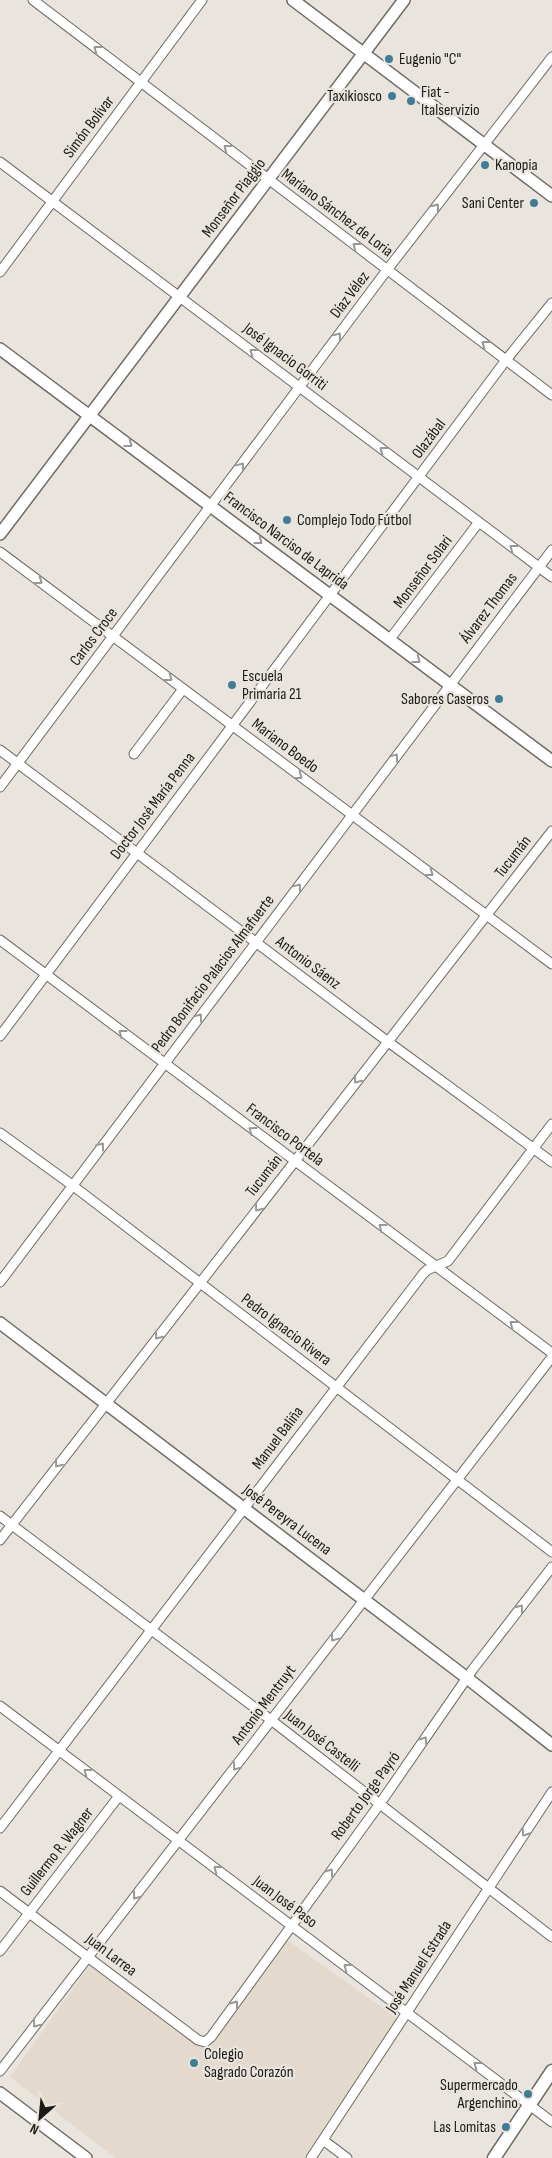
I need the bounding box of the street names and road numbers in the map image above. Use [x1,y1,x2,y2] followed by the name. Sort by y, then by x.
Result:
[60,92,119,162] street label: Simón Bolívar
[198,155,270,241] street label: Monseñor Piaggio
[277,165,397,261] street label: Mariano Sánchez de Loria
[326,268,374,322] street label: Díaz Vélez
[238,319,331,395] street label: José Ignacio Gorriti
[408,415,450,463] street label: Olazábal
[220,488,352,594] street label: Francisco Narciso de Laprida
[390,532,456,612] street label: Monseñor Solari
[456,569,522,648] street label: Álvarez Thomas
[66,604,122,670] street label: Carlos Croce
[248,715,322,777] street label: Mariano Boedo
[107,749,199,863] street label: Doctor José María Penna
[491,832,535,882] street label: Tucumán
[148,891,278,1057] street label: Pedro Bonifacio Palacios Almafuerte
[271,932,344,994] street label: Antonio Sáenz
[242,1100,328,1170] street label: Francisco Portela
[242,1151,286,1201] street label: Tucumán
[237,1290,335,1370] street label: Pedro Ignacio Rivera
[248,1403,308,1473] street label: Manuel Baliña
[238,1480,335,1560] street label: José Pereyra Lucena
[227,1661,300,1749] street label: Antonio Mentruyt
[280,1705,363,1776] street label: Juan José Castelli
[328,1748,404,1844] street label: Roberto Jorge Payró
[16,1803,98,1900] street label: Guillermo R. Wagner
[248,1871,321,1932] street label: Juan José Paso
[382,1917,456,2018] street label: José Manuel Estrada
[81,1929,140,1980] street label: Juan Larrea

